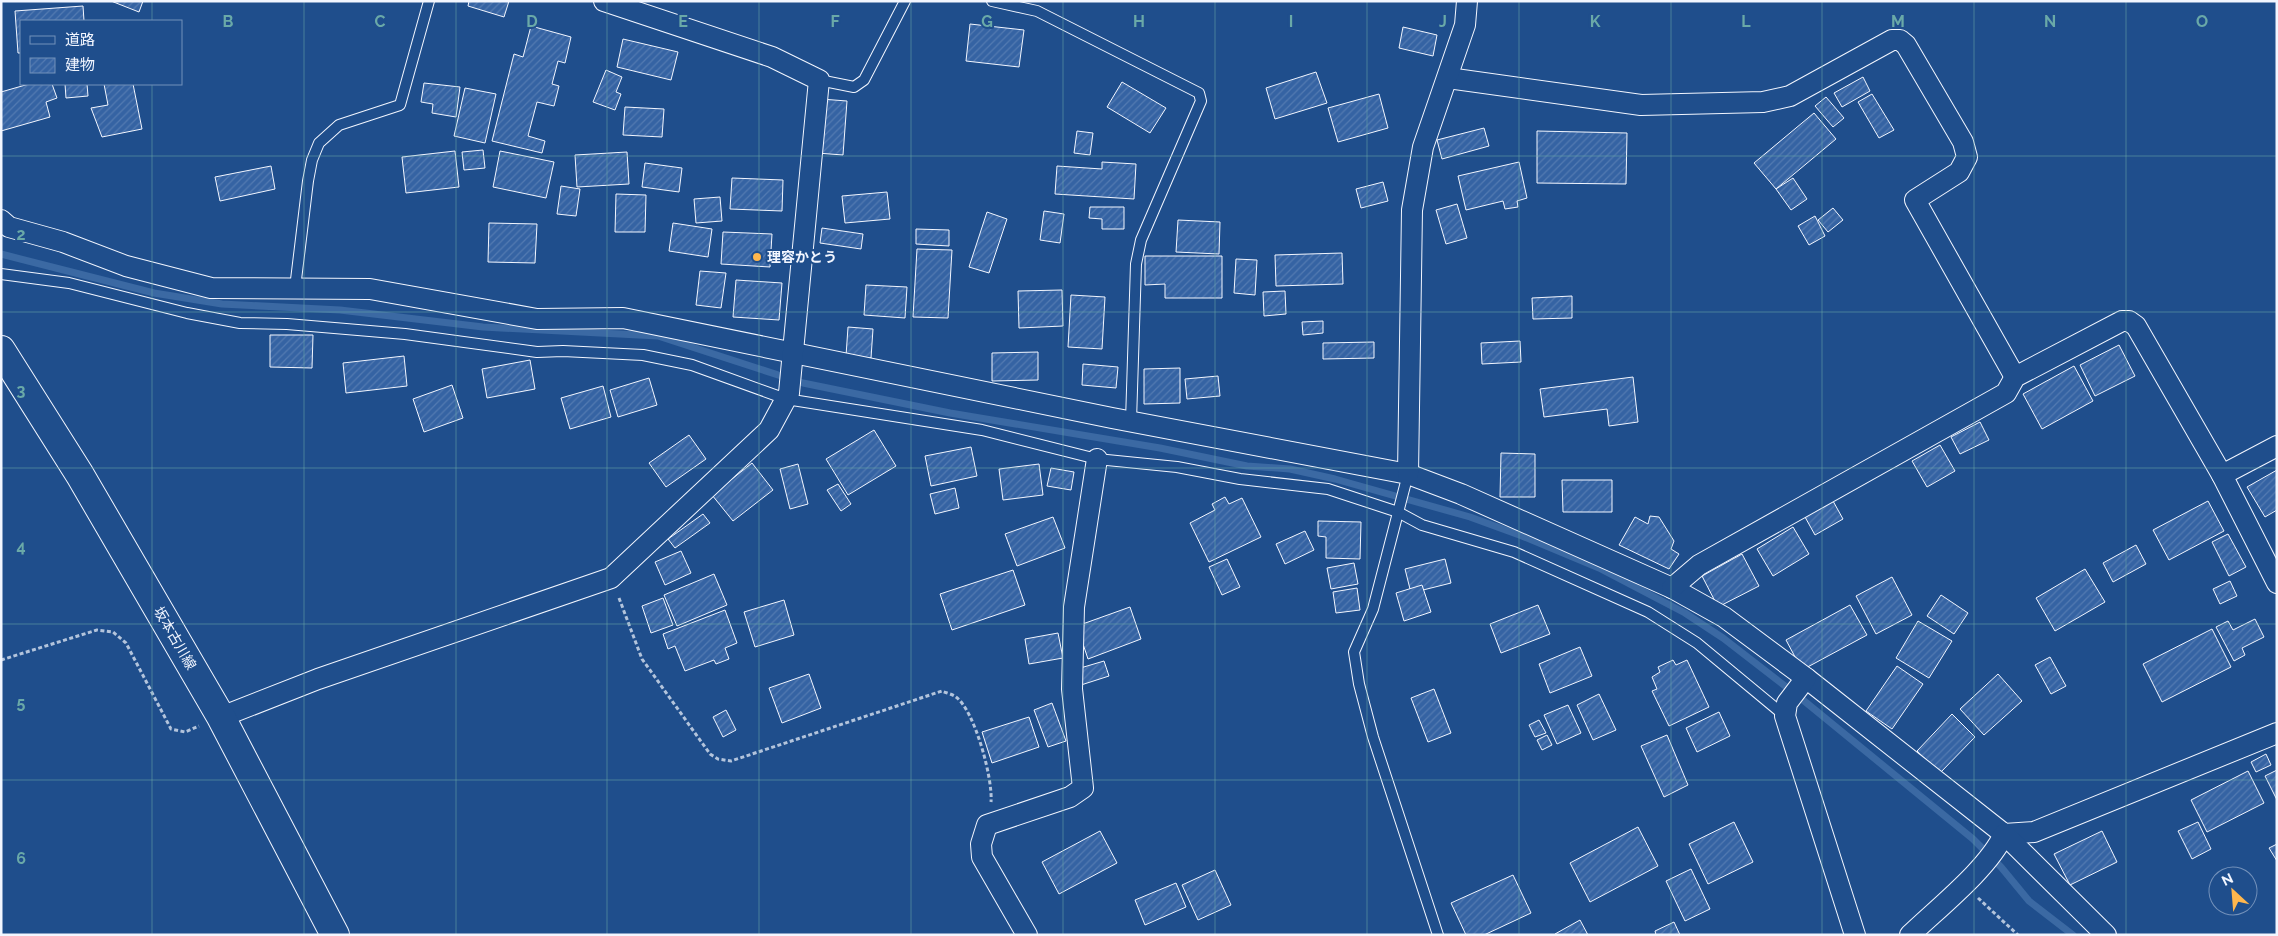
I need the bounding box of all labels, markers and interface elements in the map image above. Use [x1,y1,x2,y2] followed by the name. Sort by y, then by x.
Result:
[223,12,234,31] text: B
[375,12,386,31] text: C
[526,12,538,31] text: D
[678,12,688,31] text: E
[830,12,840,31] text: F
[981,12,993,31] text: G
[1133,12,1145,31] text: H
[1289,12,1293,31] text: I
[1439,12,1447,31] text: J
[1590,12,1601,31] text: K
[1741,12,1751,31] text: L
[1891,12,1905,31] text: M
[2044,12,2056,31] text: N
[2196,12,2208,31] text: O
[20,20,182,85] legend
[65,31,95,49] text: 道路
[65,56,95,74] text: 建物
[16,225,26,244] text: 2
[767,249,837,265] place label: 理容かとう
[751,251,763,263] marker: 理容かとう
[17,381,26,400] text: 3
[16,537,26,556] text: 4
[151,604,199,672] street label: 坂本古川線
[17,693,26,712] text: 5
[16,849,26,868] text: 6
[2208,866,2258,916] north arrow
[2219,870,2236,889] text: N

